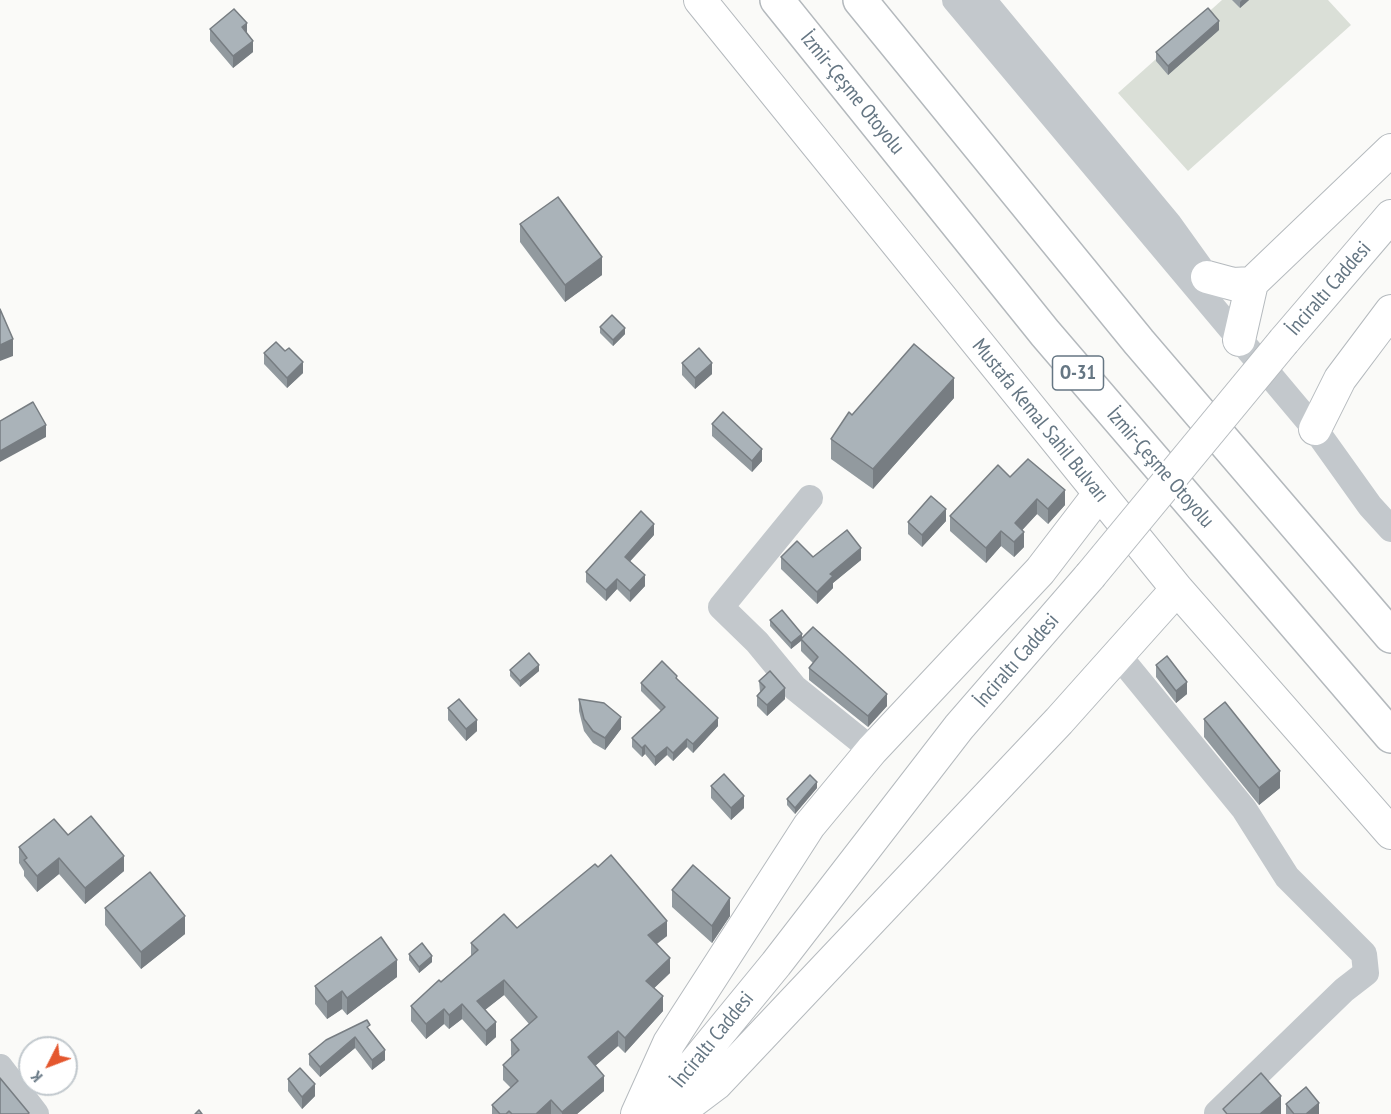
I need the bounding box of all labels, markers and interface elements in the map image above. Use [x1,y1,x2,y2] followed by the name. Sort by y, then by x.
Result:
[795,26,909,160] street label: İzmir-Çeşme Otoyolu
[1281,237,1377,341] street label: İnciraltı Caddesi
[966,334,1114,508] street label: Mustafa Kemal Sahil Bulvarı
[1052,356,1104,390] road number: O-31
[1101,403,1219,533] street label: İzmir-Çeşme Otoyolu
[969,609,1065,713] street label: İnciraltı Caddesi
[667,987,759,1093] street label: İnciraltı Caddesi
[18,1036,78,1096] north arrow
[26,1067,46,1086] text: K

